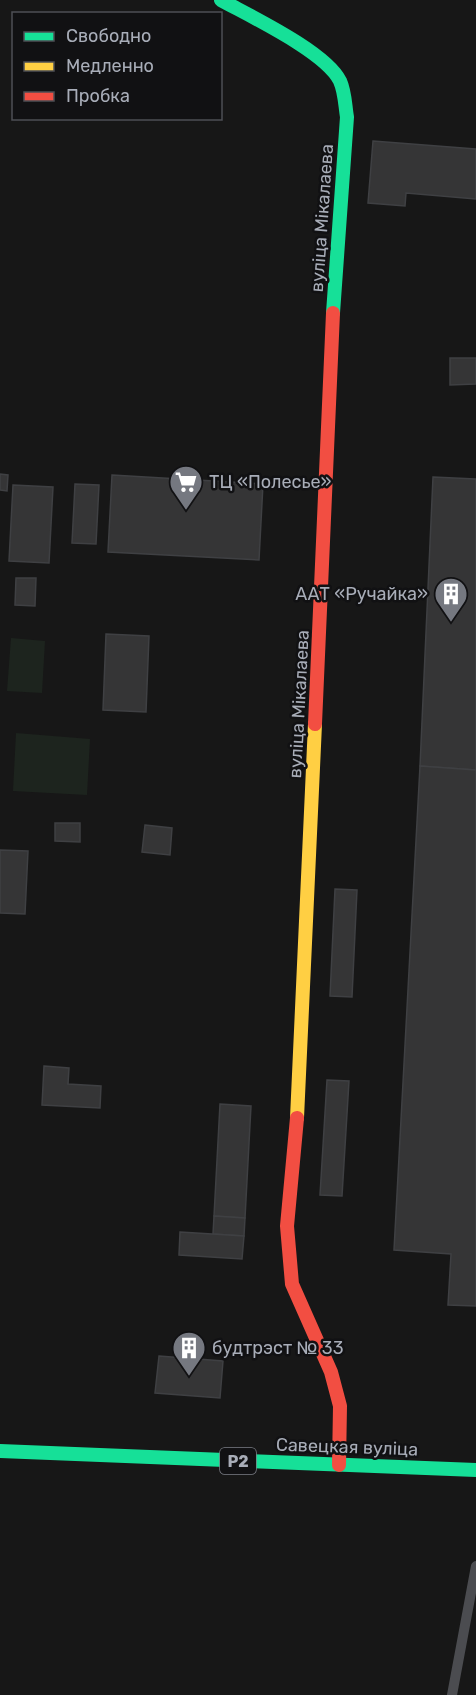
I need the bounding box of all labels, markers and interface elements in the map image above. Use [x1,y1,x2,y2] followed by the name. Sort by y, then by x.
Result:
[12,12,222,120] legend
[66,25,151,47] text: Свободно
[66,55,154,77] text: Медленно
[66,85,130,107] text: Пробка
[306,143,338,293] street label: вуліца Мікалаева
[168,464,204,511] supermarket icon: ТЦ «Полесье»
[209,471,332,493] place label: ТЦ «Полесье»
[433,576,469,623] building icon: ААТ «Ручайка»
[295,583,428,605] place label: ААТ «Ручайка»
[284,629,314,779] street label: вуліца Мікалаева
[171,1330,207,1377] building icon: будтрэст № 33
[212,1337,343,1359] place label: будтрэст № 33
[276,1434,418,1460] street label: Савецкая вуліца
[220,1448,256,1474] road number: Р2

